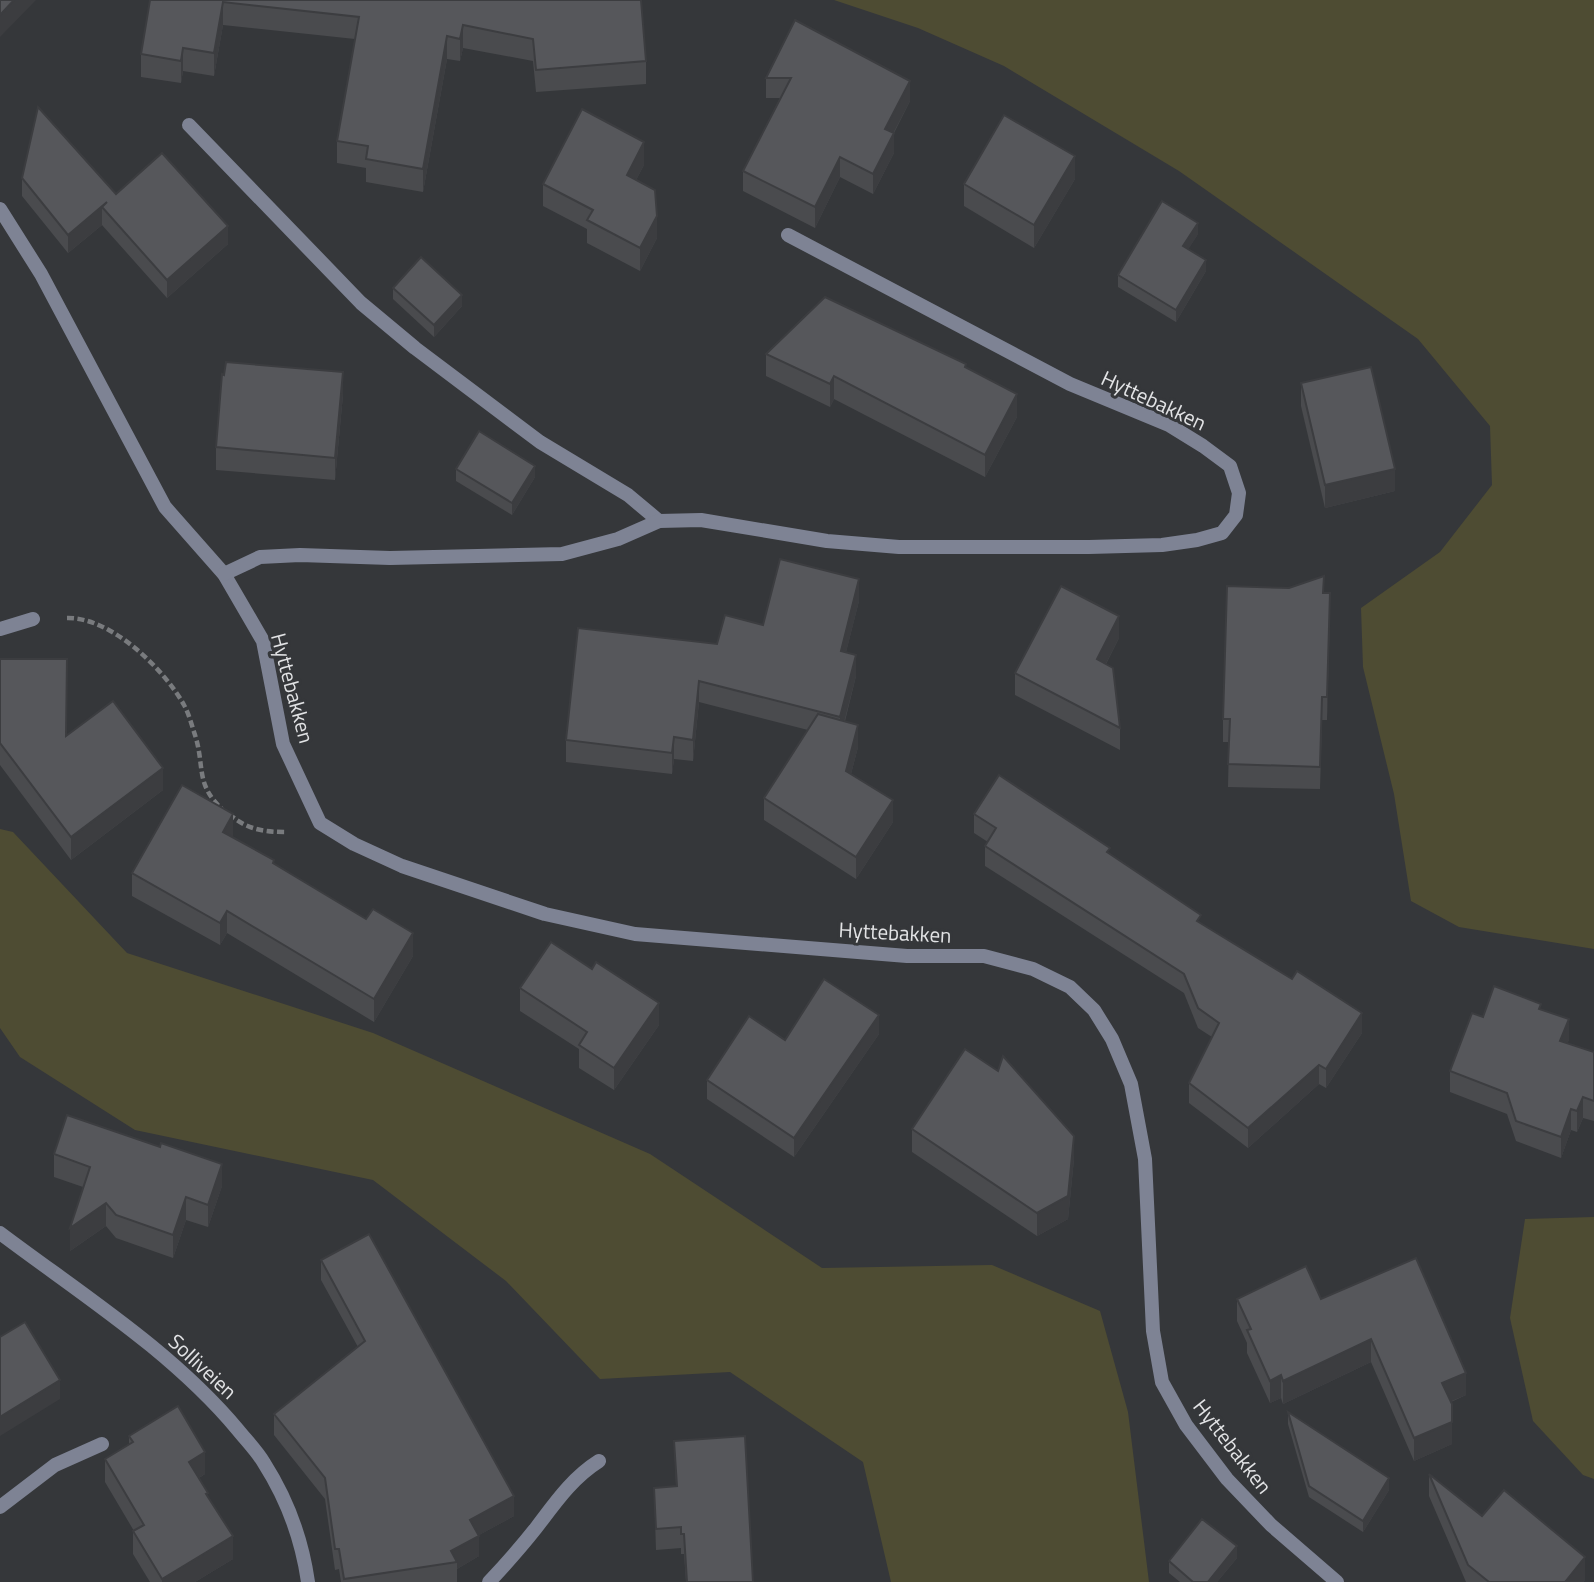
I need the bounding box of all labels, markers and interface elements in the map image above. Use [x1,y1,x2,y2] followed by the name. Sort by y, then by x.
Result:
[1096,362,1212,438] street label: Hyttebakken
[263,629,323,747] street label: Hyttebakken
[838,913,952,951] street label: Hyttebakken
[161,1326,245,1406] street label: Solliveien
[1186,1392,1280,1500] street label: Hyttebakken

